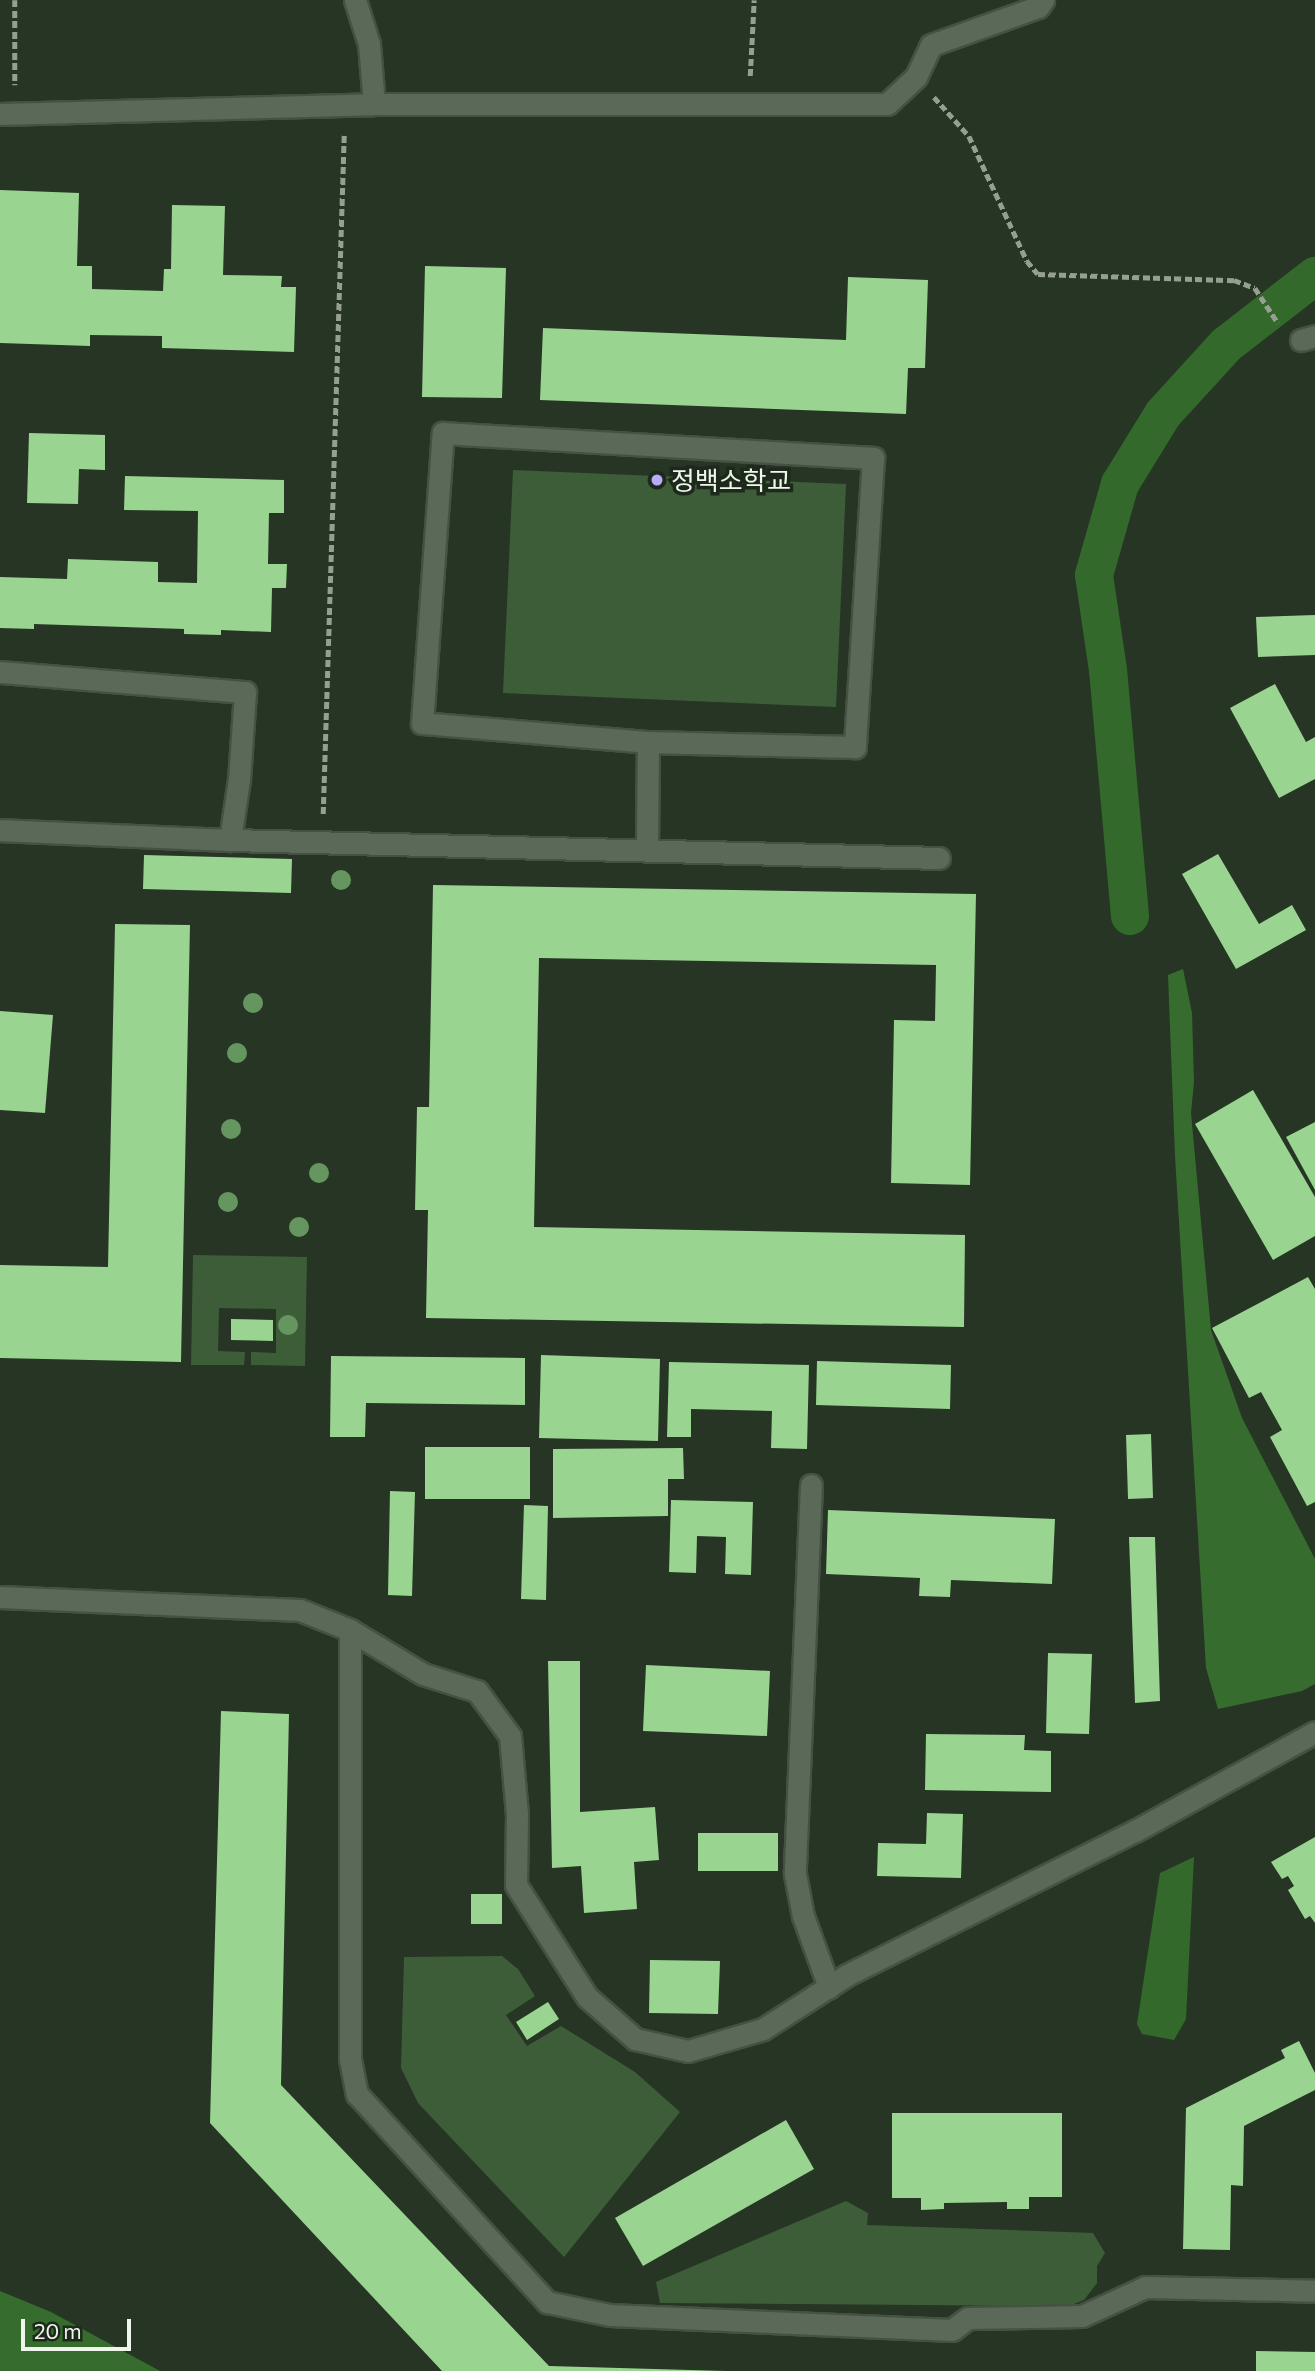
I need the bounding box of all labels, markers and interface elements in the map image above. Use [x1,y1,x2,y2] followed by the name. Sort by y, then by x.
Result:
[671,464,791,496] place label: 정백소학교
[649,472,665,488] marker: 정백소학교
[24,2304,135,2348] scale bar
[34,2318,82,2343] text: 20 m

